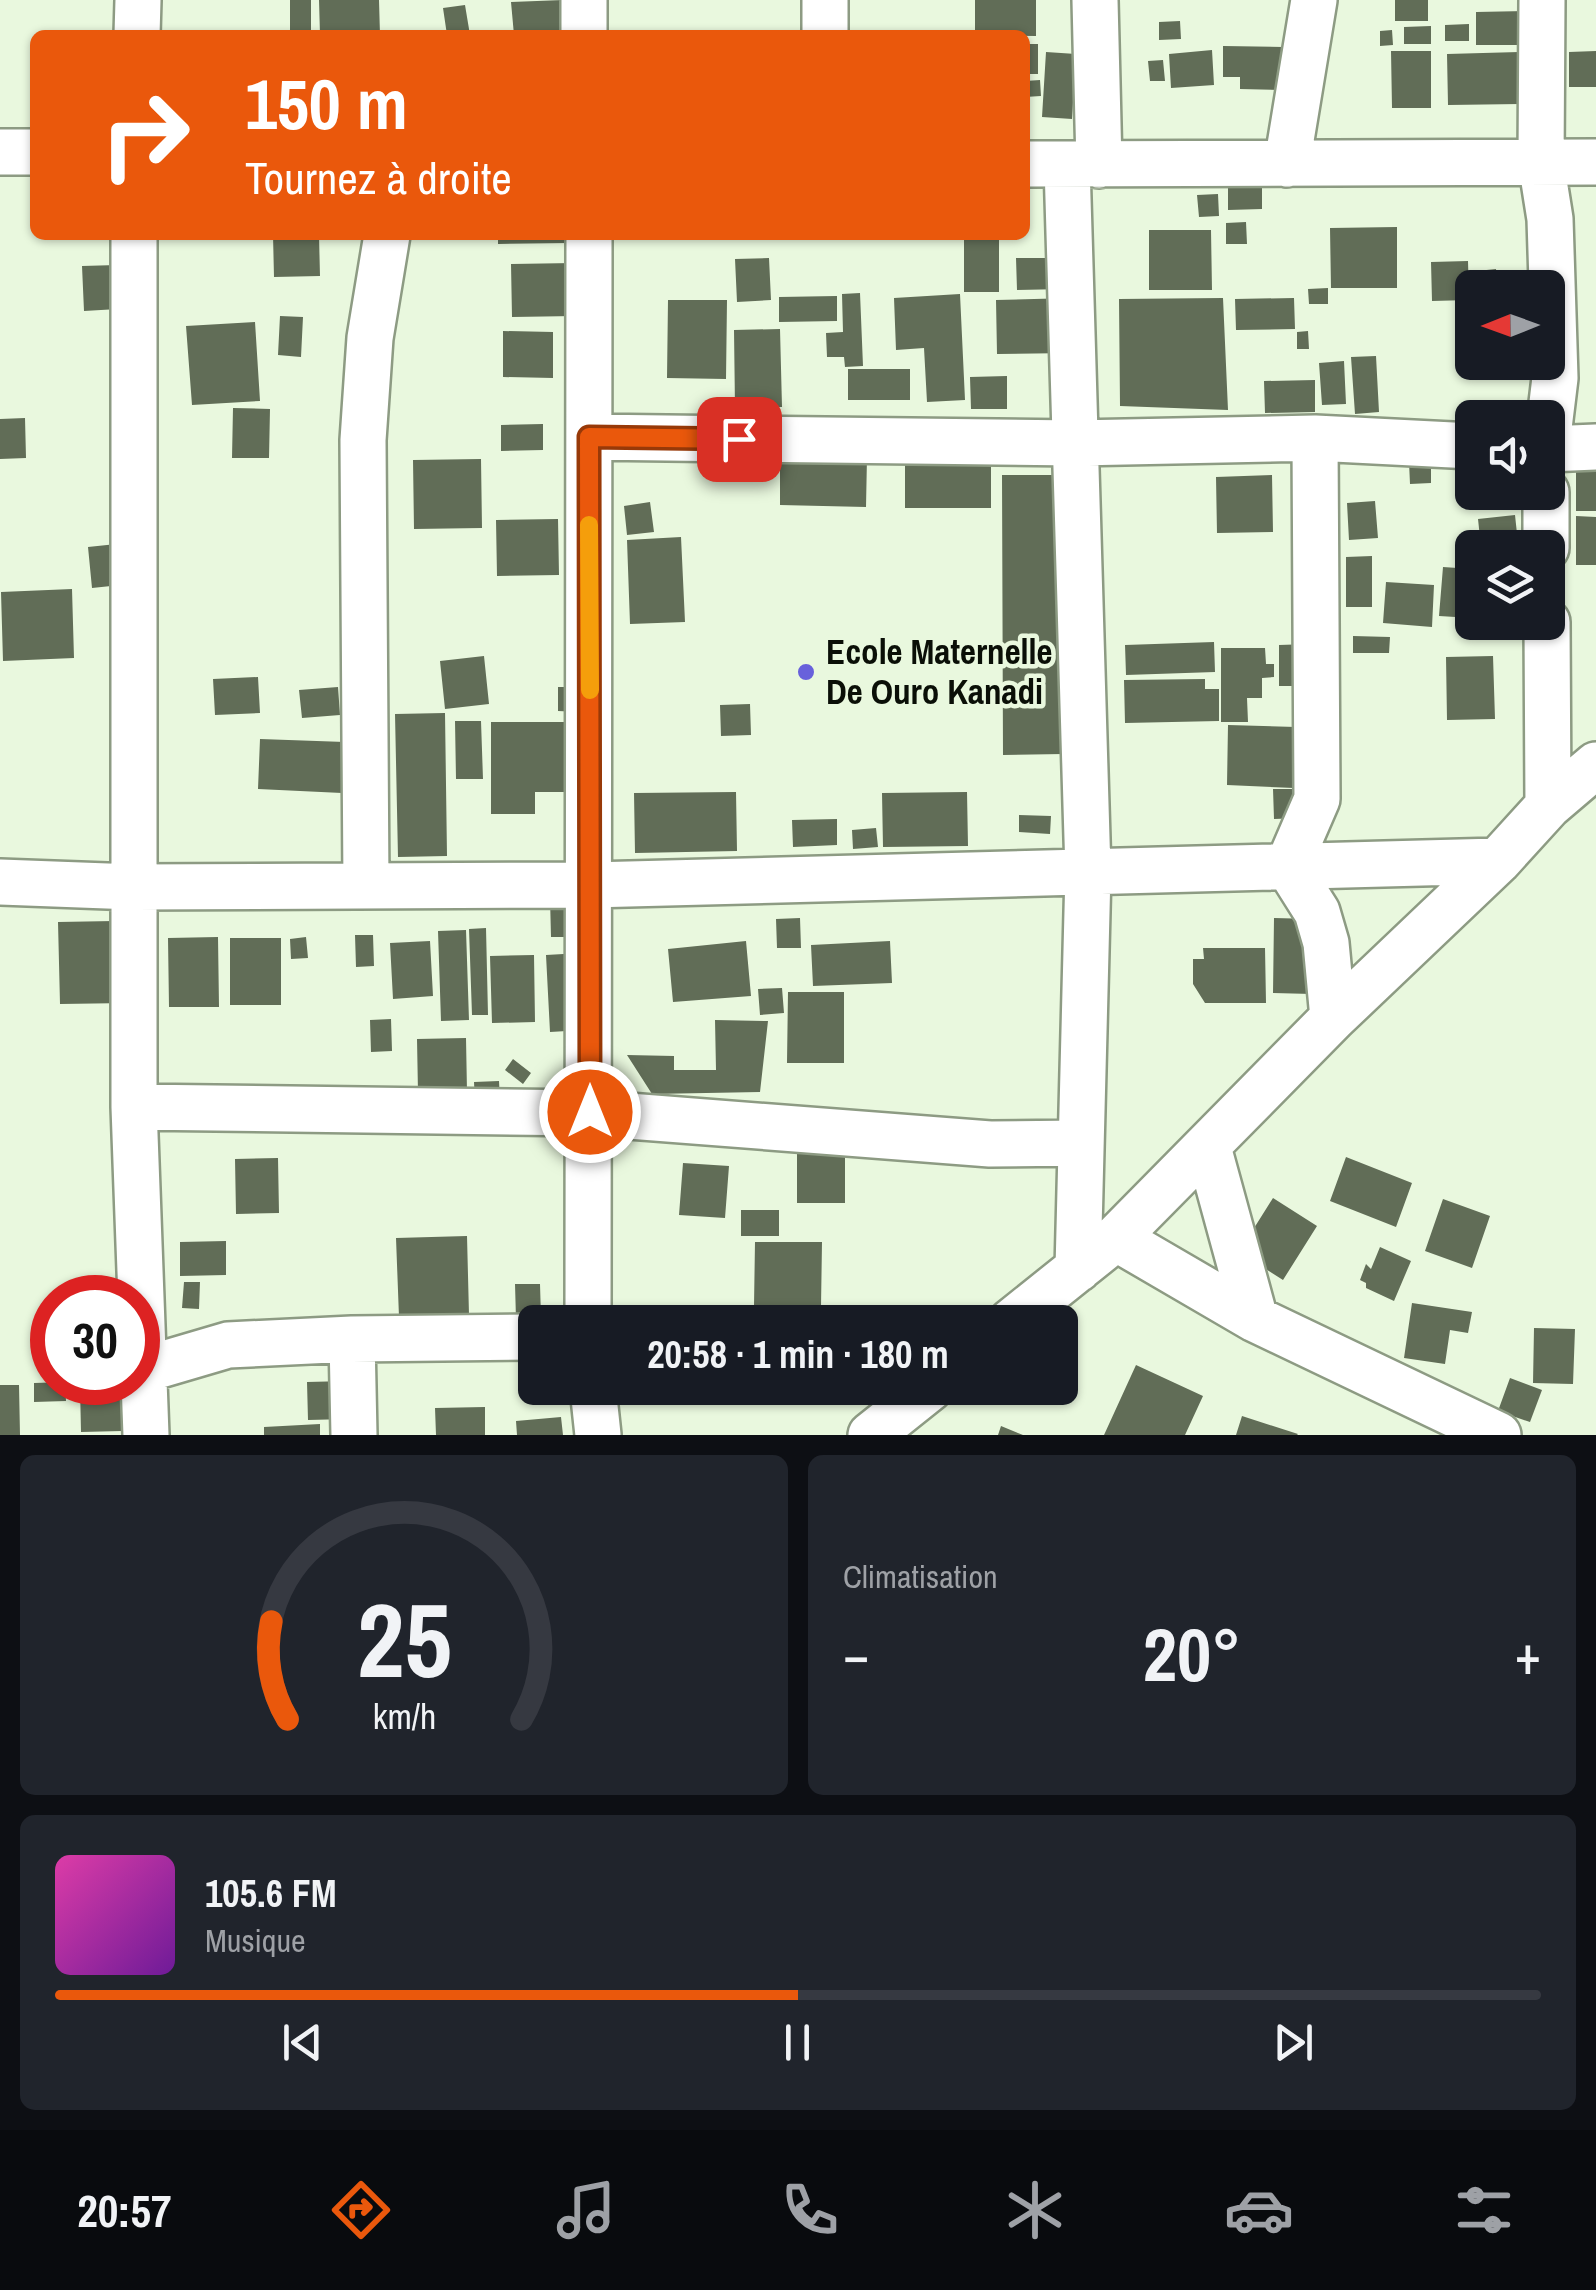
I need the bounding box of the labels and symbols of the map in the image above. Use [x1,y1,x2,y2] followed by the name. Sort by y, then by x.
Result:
[1455,270,1565,380] north arrow
[697,397,782,482] pin
[826,628,1053,715] place label: Ecole Maternelle De Ouro Kanadi
[795,661,817,683] marker: Ecole Maternelle De Ouro Kanadi
[538,1060,642,1164] position arrow
[30,1275,160,1405] speed limit sign: 30

